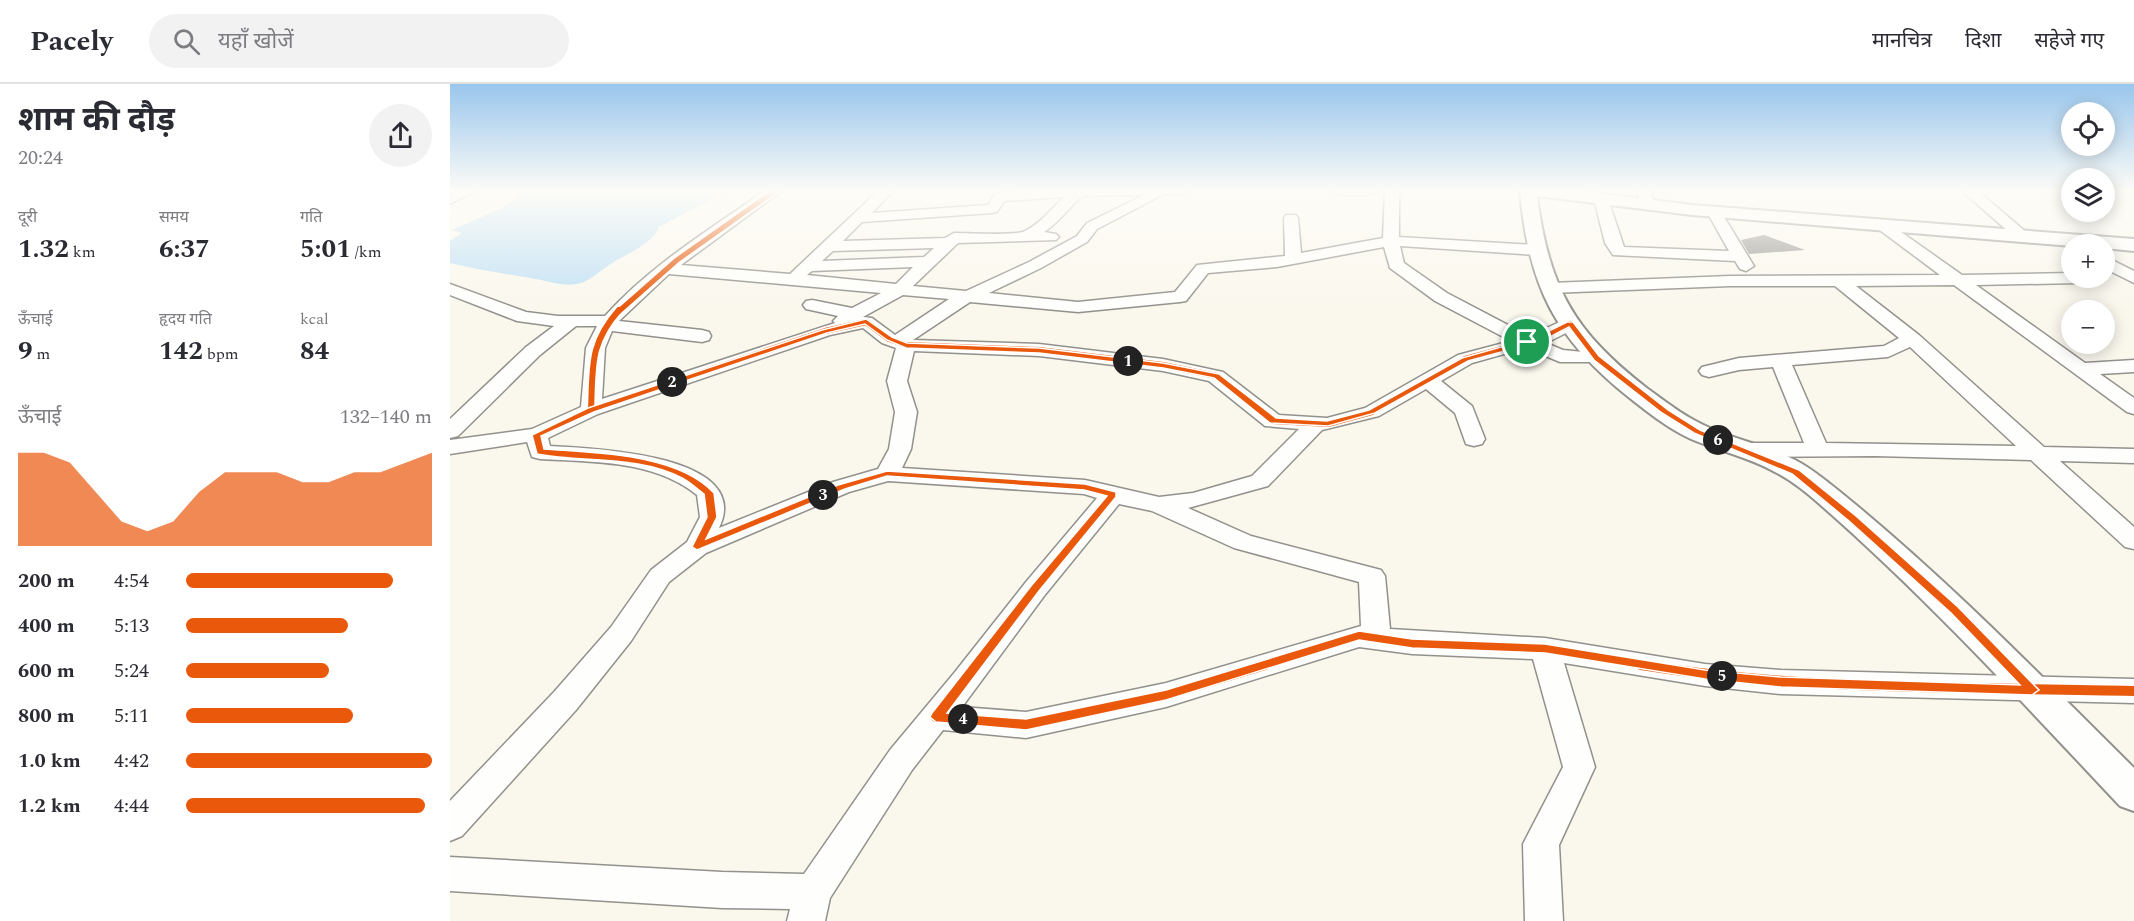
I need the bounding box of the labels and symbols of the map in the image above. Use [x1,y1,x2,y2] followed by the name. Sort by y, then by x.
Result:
[1501,316,1552,367] pin
[1113,346,1143,376] pin: 1
[657,367,687,397] pin: 2
[1703,425,1733,455] pin: 6
[808,480,838,510] pin: 3
[1707,661,1737,691] pin: 5
[948,704,978,734] pin: 4

